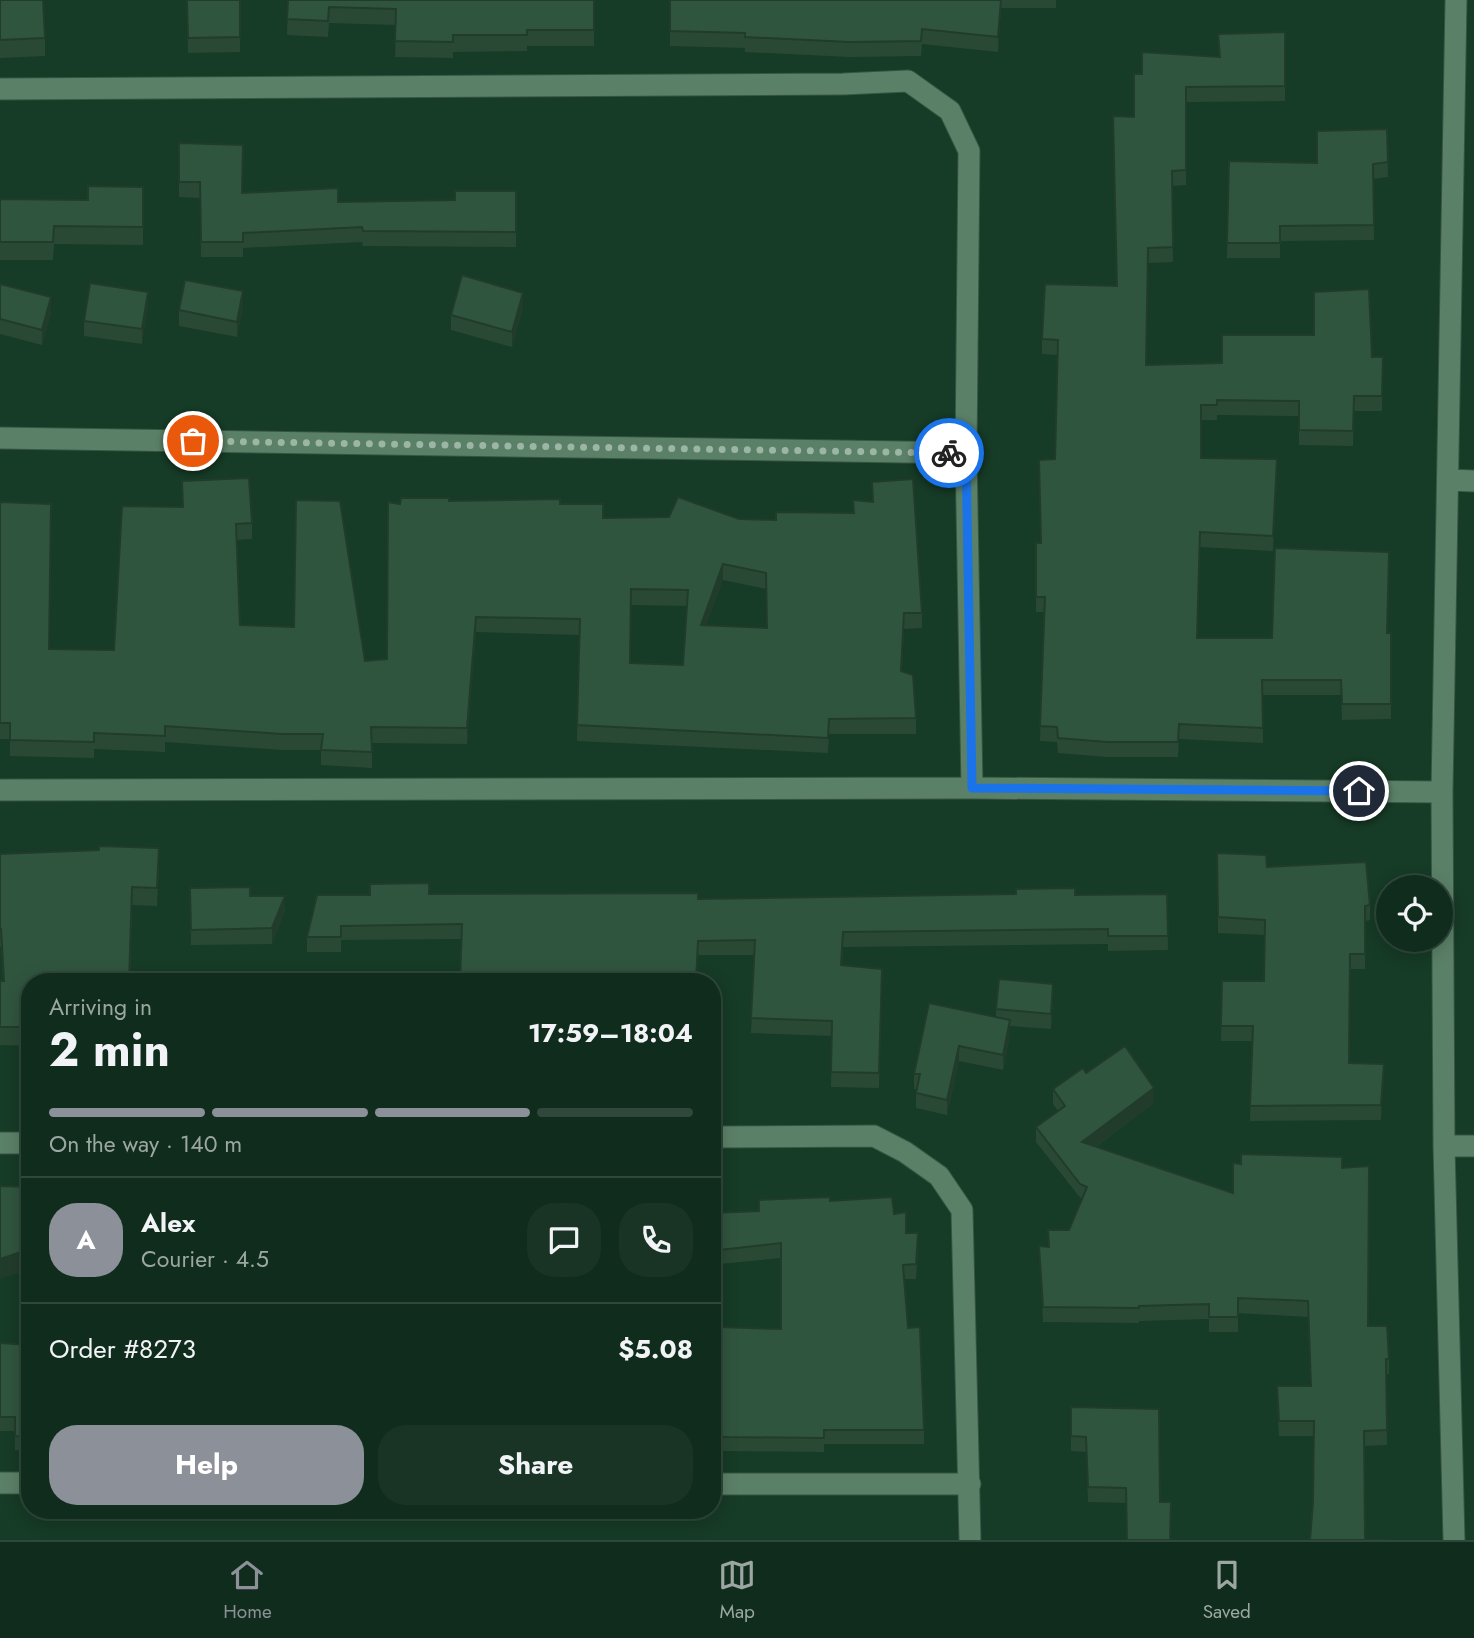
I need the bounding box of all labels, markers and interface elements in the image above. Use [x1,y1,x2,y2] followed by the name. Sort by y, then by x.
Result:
[163,411,223,471] pin
[914,418,984,488] courier
[174,422,212,460] icon: bag
[930,434,968,472] icon: bike
[1329,761,1389,821] pin
[1340,772,1378,810] icon: home
[1376,875,1453,952] map controls
[1376,875,1453,952] button: locate
[49,990,152,1024] text: Arriving in
[528,1014,693,1052] text: 17:59–18:04
[49,1017,170,1083] text: 2 min
[49,1127,242,1161] text: On the way · 140 m
[527,1203,601,1277] button: chat
[619,1203,693,1277] button: phone
[141,1204,195,1242] text: Alex
[76,1221,96,1259] text: A
[141,1242,269,1276] text: Courier · 4.5
[49,1330,196,1368] text: Order #8273
[618,1330,693,1368] text: $5.08
[49,1425,364,1505] button: Help
[378,1425,693,1505] button: Share
[223,1556,272,1625] tab: Home
[718,1556,756,1625] tab: Map
[1203,1556,1251,1625] tab: Saved

